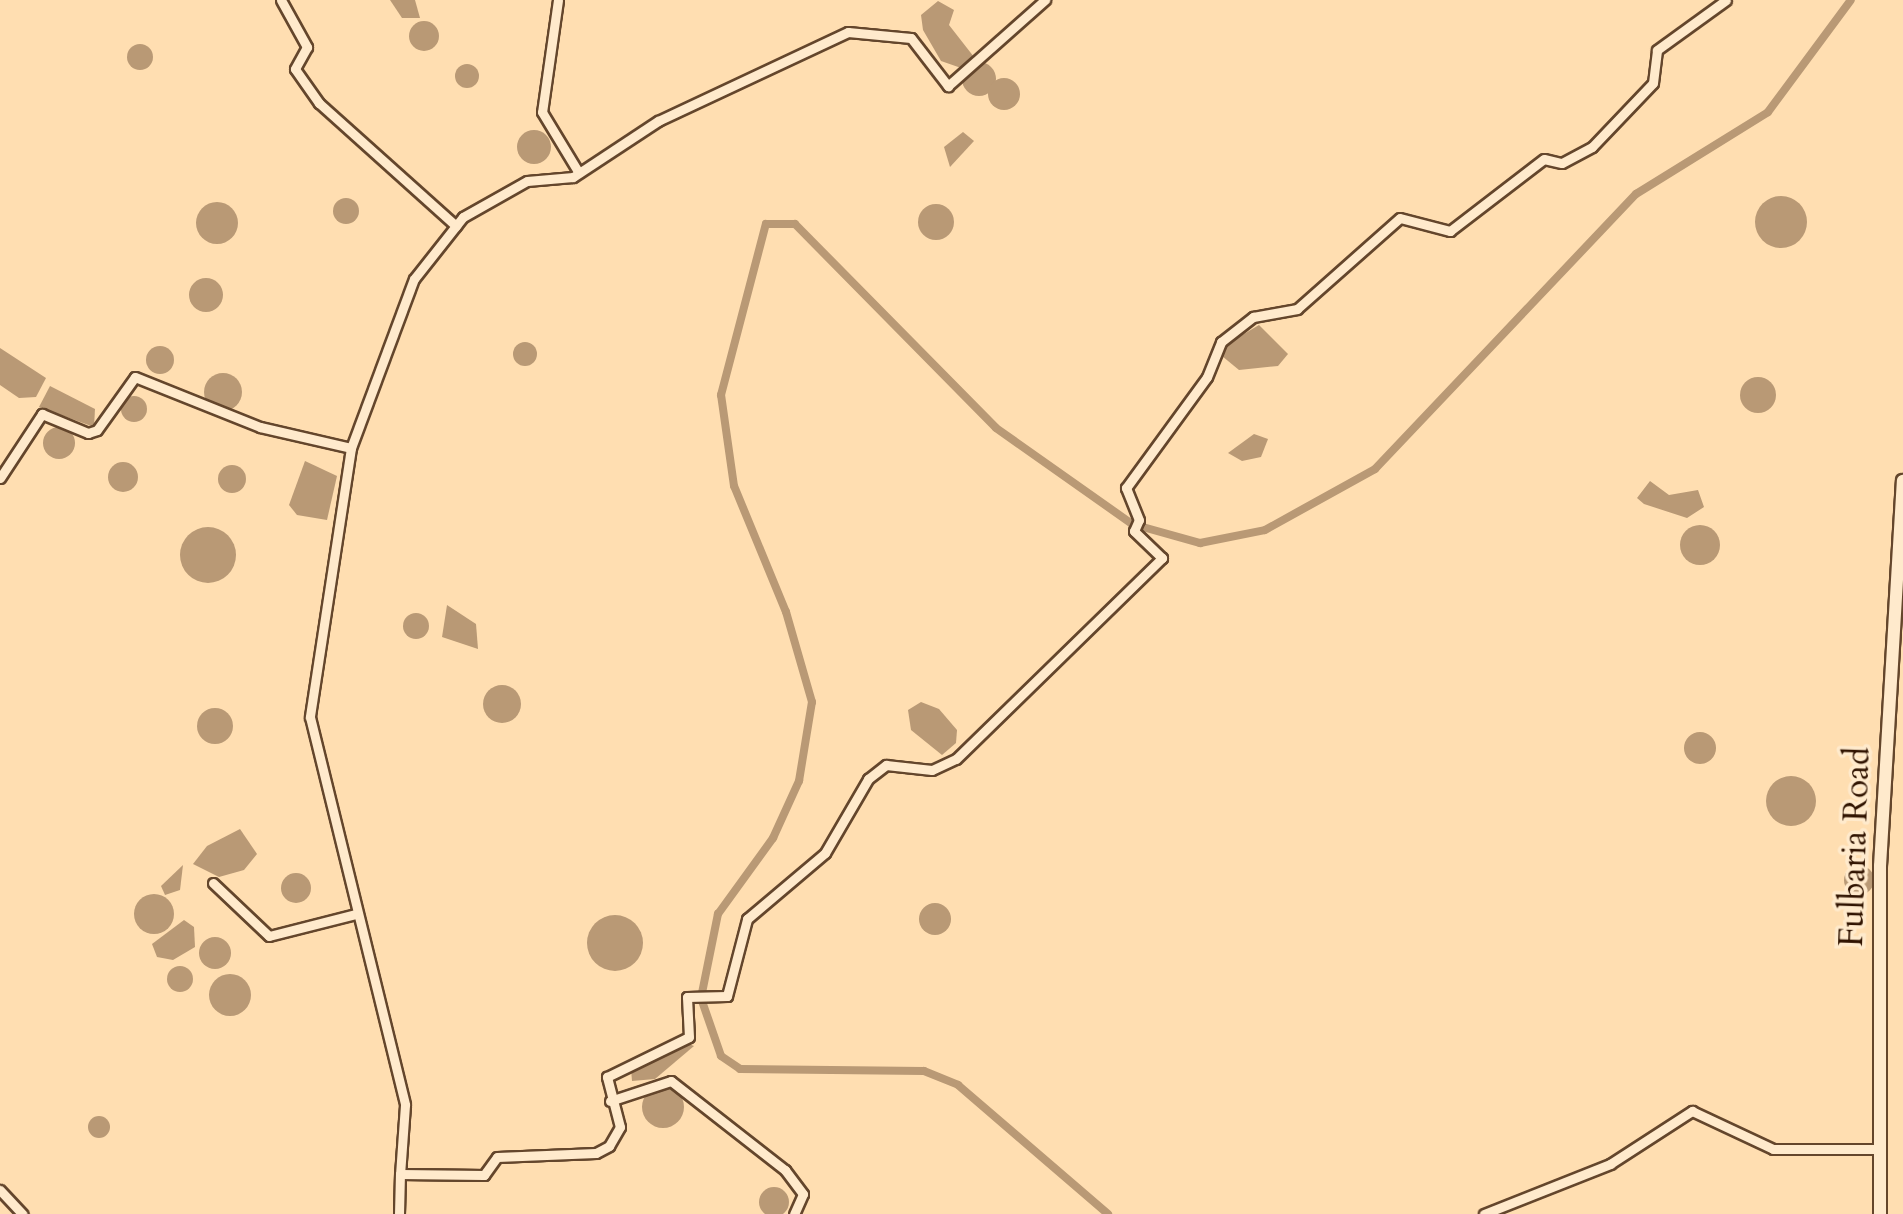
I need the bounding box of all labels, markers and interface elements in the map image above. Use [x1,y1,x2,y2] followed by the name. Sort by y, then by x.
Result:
[1831,746,1879,948] street label: Fulbaria Road

